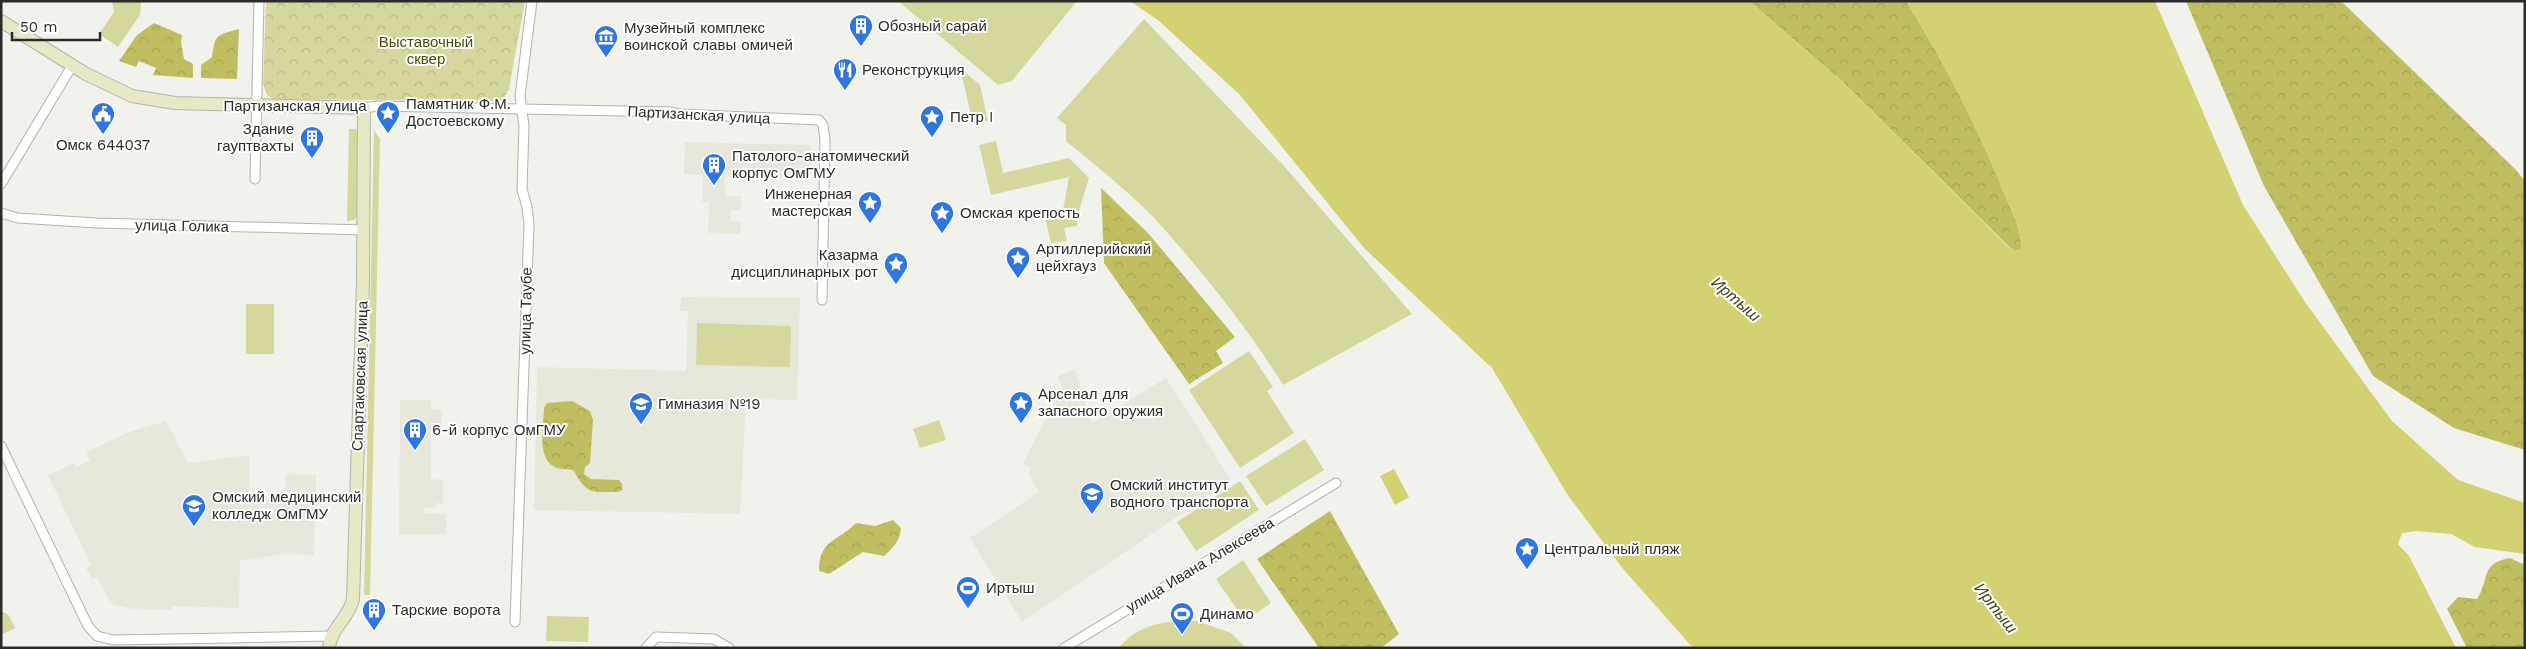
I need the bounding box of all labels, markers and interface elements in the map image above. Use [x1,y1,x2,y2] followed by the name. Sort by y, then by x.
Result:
[12,10,100,42] scale bar
[848,13,874,47] building icon: Обозный сарай
[878,17,987,35] place label: Обозный сарай
[20,18,57,36] text: 50 m
[624,19,793,54] place label: Музейный комплекс воинской славы омичей
[593,24,619,58] museum icon: Музейный комплекс воинской славы омичей
[379,33,473,68] park label: Выставочный сквер
[832,57,858,91] restaurant icon: Реконструкция
[862,61,965,79] place label: Реконструкция
[406,95,511,130] place label: Памятник Ф.М. Достоевскому
[223,97,367,115] street label: Партизанская улица
[375,100,401,134] place icon: Памятник Ф.М. Достоевскому
[90,101,116,135] public building icon: Омск 644037
[627,102,772,128] street label: Партизанская улица
[919,104,945,138] place icon: Петр I
[950,108,993,126] place label: Петр I
[217,120,294,155] place label: Здание гауптвахты
[299,125,325,159] building icon: Здание гауптвахты
[56,136,150,154] place label: Омск 644037
[732,147,909,182] place label: Патолого-анатомический корпус ОмГМУ
[701,152,727,186] building icon: Патолого-анатомический корпус ОмГМУ
[765,185,852,220] place label: Инженерная мастерская
[857,190,883,224] place icon: Инженерная мастерская
[929,200,955,234] place icon: Омская крепость
[960,204,1080,222] place label: Омская крепость
[135,216,230,236] street label: улица Голика
[1036,240,1151,275] place label: Артиллерийский цейхгауз
[1005,245,1031,279] place icon: Артиллерийский цейхгауз
[731,246,879,281] place label: Казарма дисциплинарных рот
[883,251,909,285] place icon: Казарма дисциплинарных рот
[516,267,536,355] street label: улица Таубе
[1708,273,1764,325] water label: Иртыш
[348,300,372,451] street label: Спартаковская улица
[1038,385,1163,420] place label: Арсенал для запасного оружия
[1008,390,1034,424] place icon: Арсенал для запасного оружия
[628,391,654,425] school or university icon: Гимназия №19
[658,395,760,413] place label: Гимназия №19
[402,417,428,451] building icon: 6-й корпус ОмГМУ
[432,421,566,439] place label: 6-й корпус ОмГМУ
[1110,476,1249,511] place label: Омский институт водного транспорта
[1079,481,1105,515] school or university icon: Омский институт водного транспорта
[212,488,361,523] place label: Омский медицинский колледж ОмГМУ
[181,493,207,527] school or university icon: Омский медицинский колледж ОмГМУ
[1123,513,1278,616] street label: улица Ивана Алексеева
[1514,536,1540,570] place icon: Центральный пляж
[1544,540,1679,558] place label: Центральный пляж
[955,575,981,609] sports icon: Иртыш
[986,579,1034,597] place label: Иртыш
[1970,579,2022,637] water label: Иртыш
[361,597,387,631] building icon: Тарские ворота
[392,601,501,619] place label: Тарские ворота
[1169,601,1195,635] sports icon: Динамо
[1200,605,1254,623] place label: Динамо

